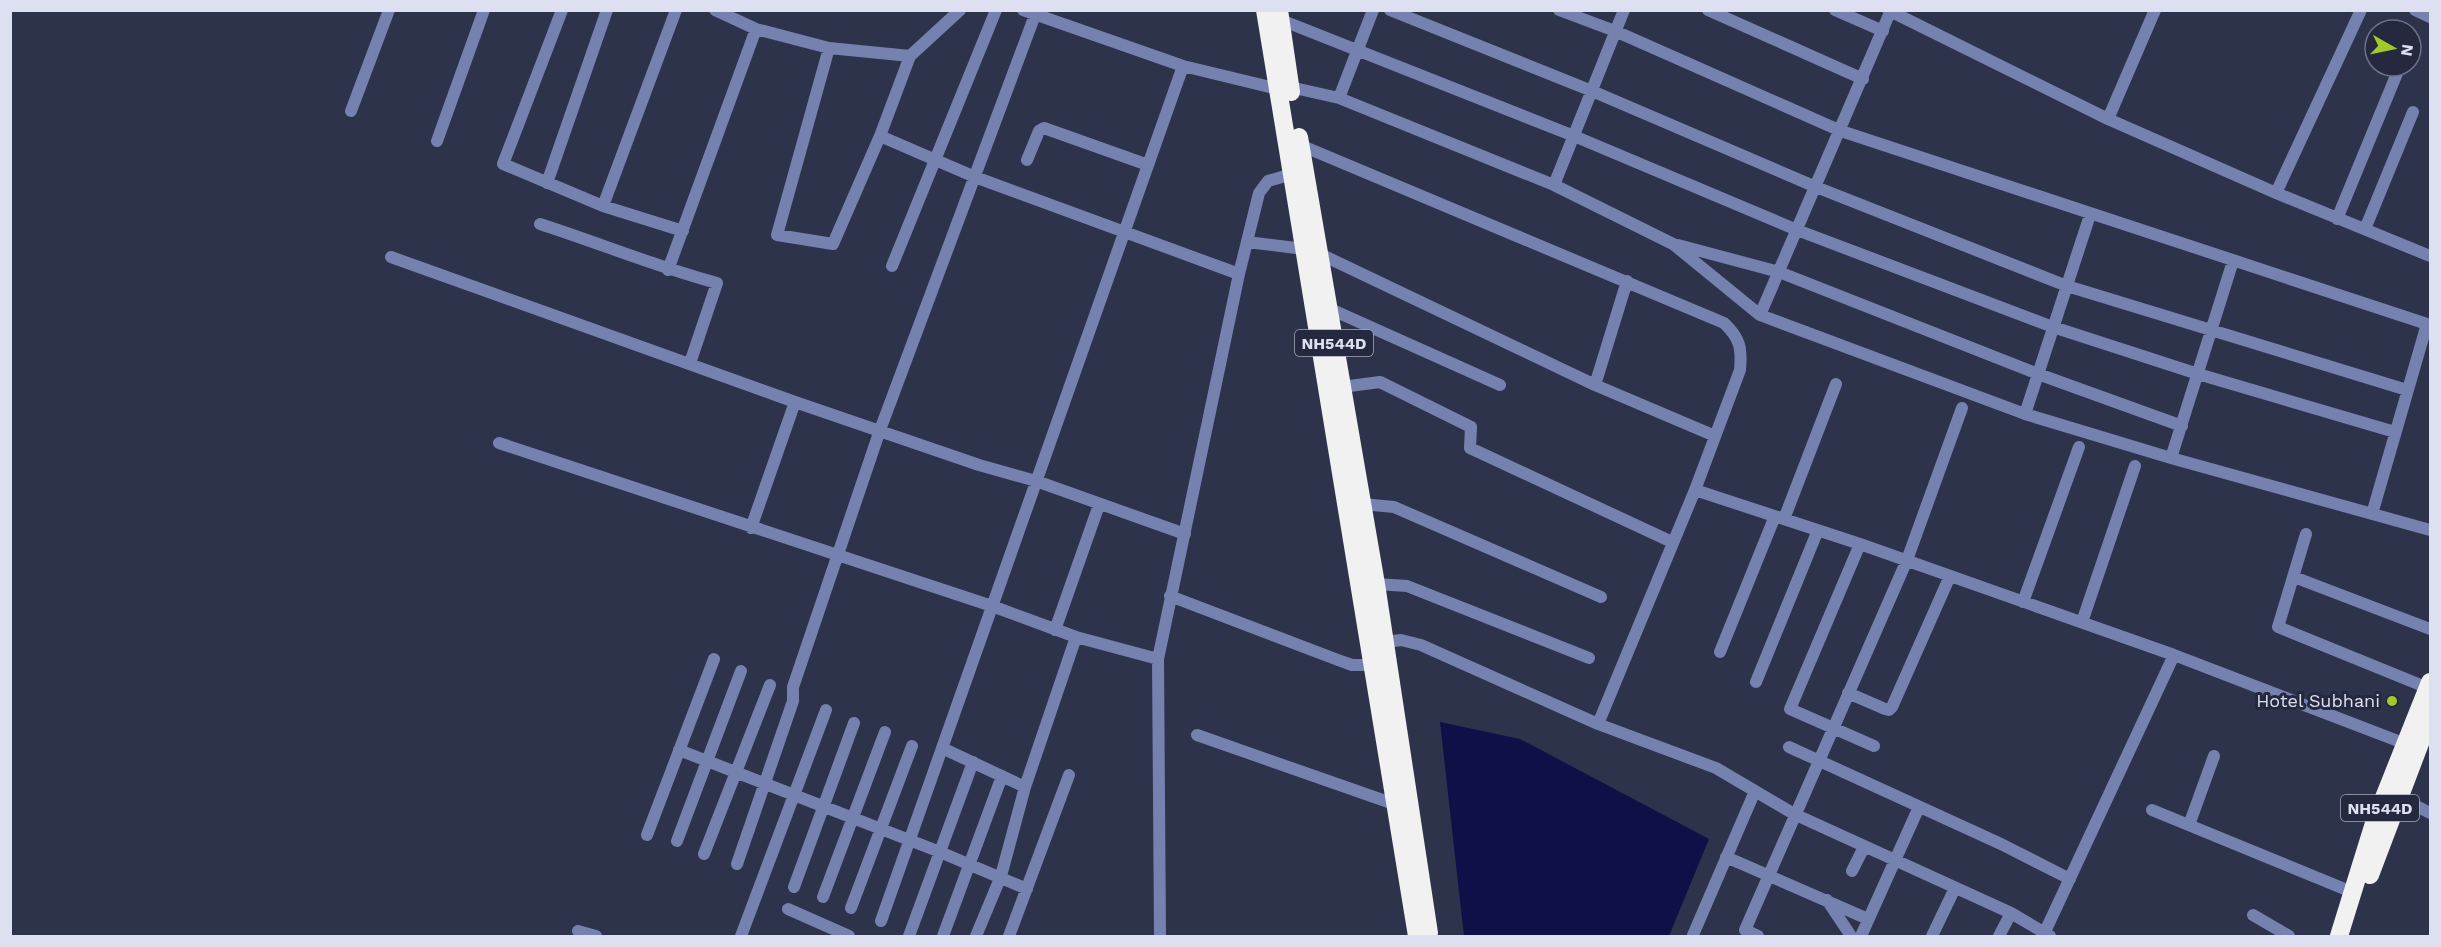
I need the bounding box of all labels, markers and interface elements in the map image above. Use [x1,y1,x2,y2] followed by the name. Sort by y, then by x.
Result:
[2363,18,2423,78] north arrow
[2397,43,2418,58] text: N
[1295,330,1373,356] road number: NH544D
[2256,690,2380,711] place label: Hotel Subhani
[2385,694,2399,708] marker: Hotel Subhani
[2341,795,2419,821] road number: NH544D

